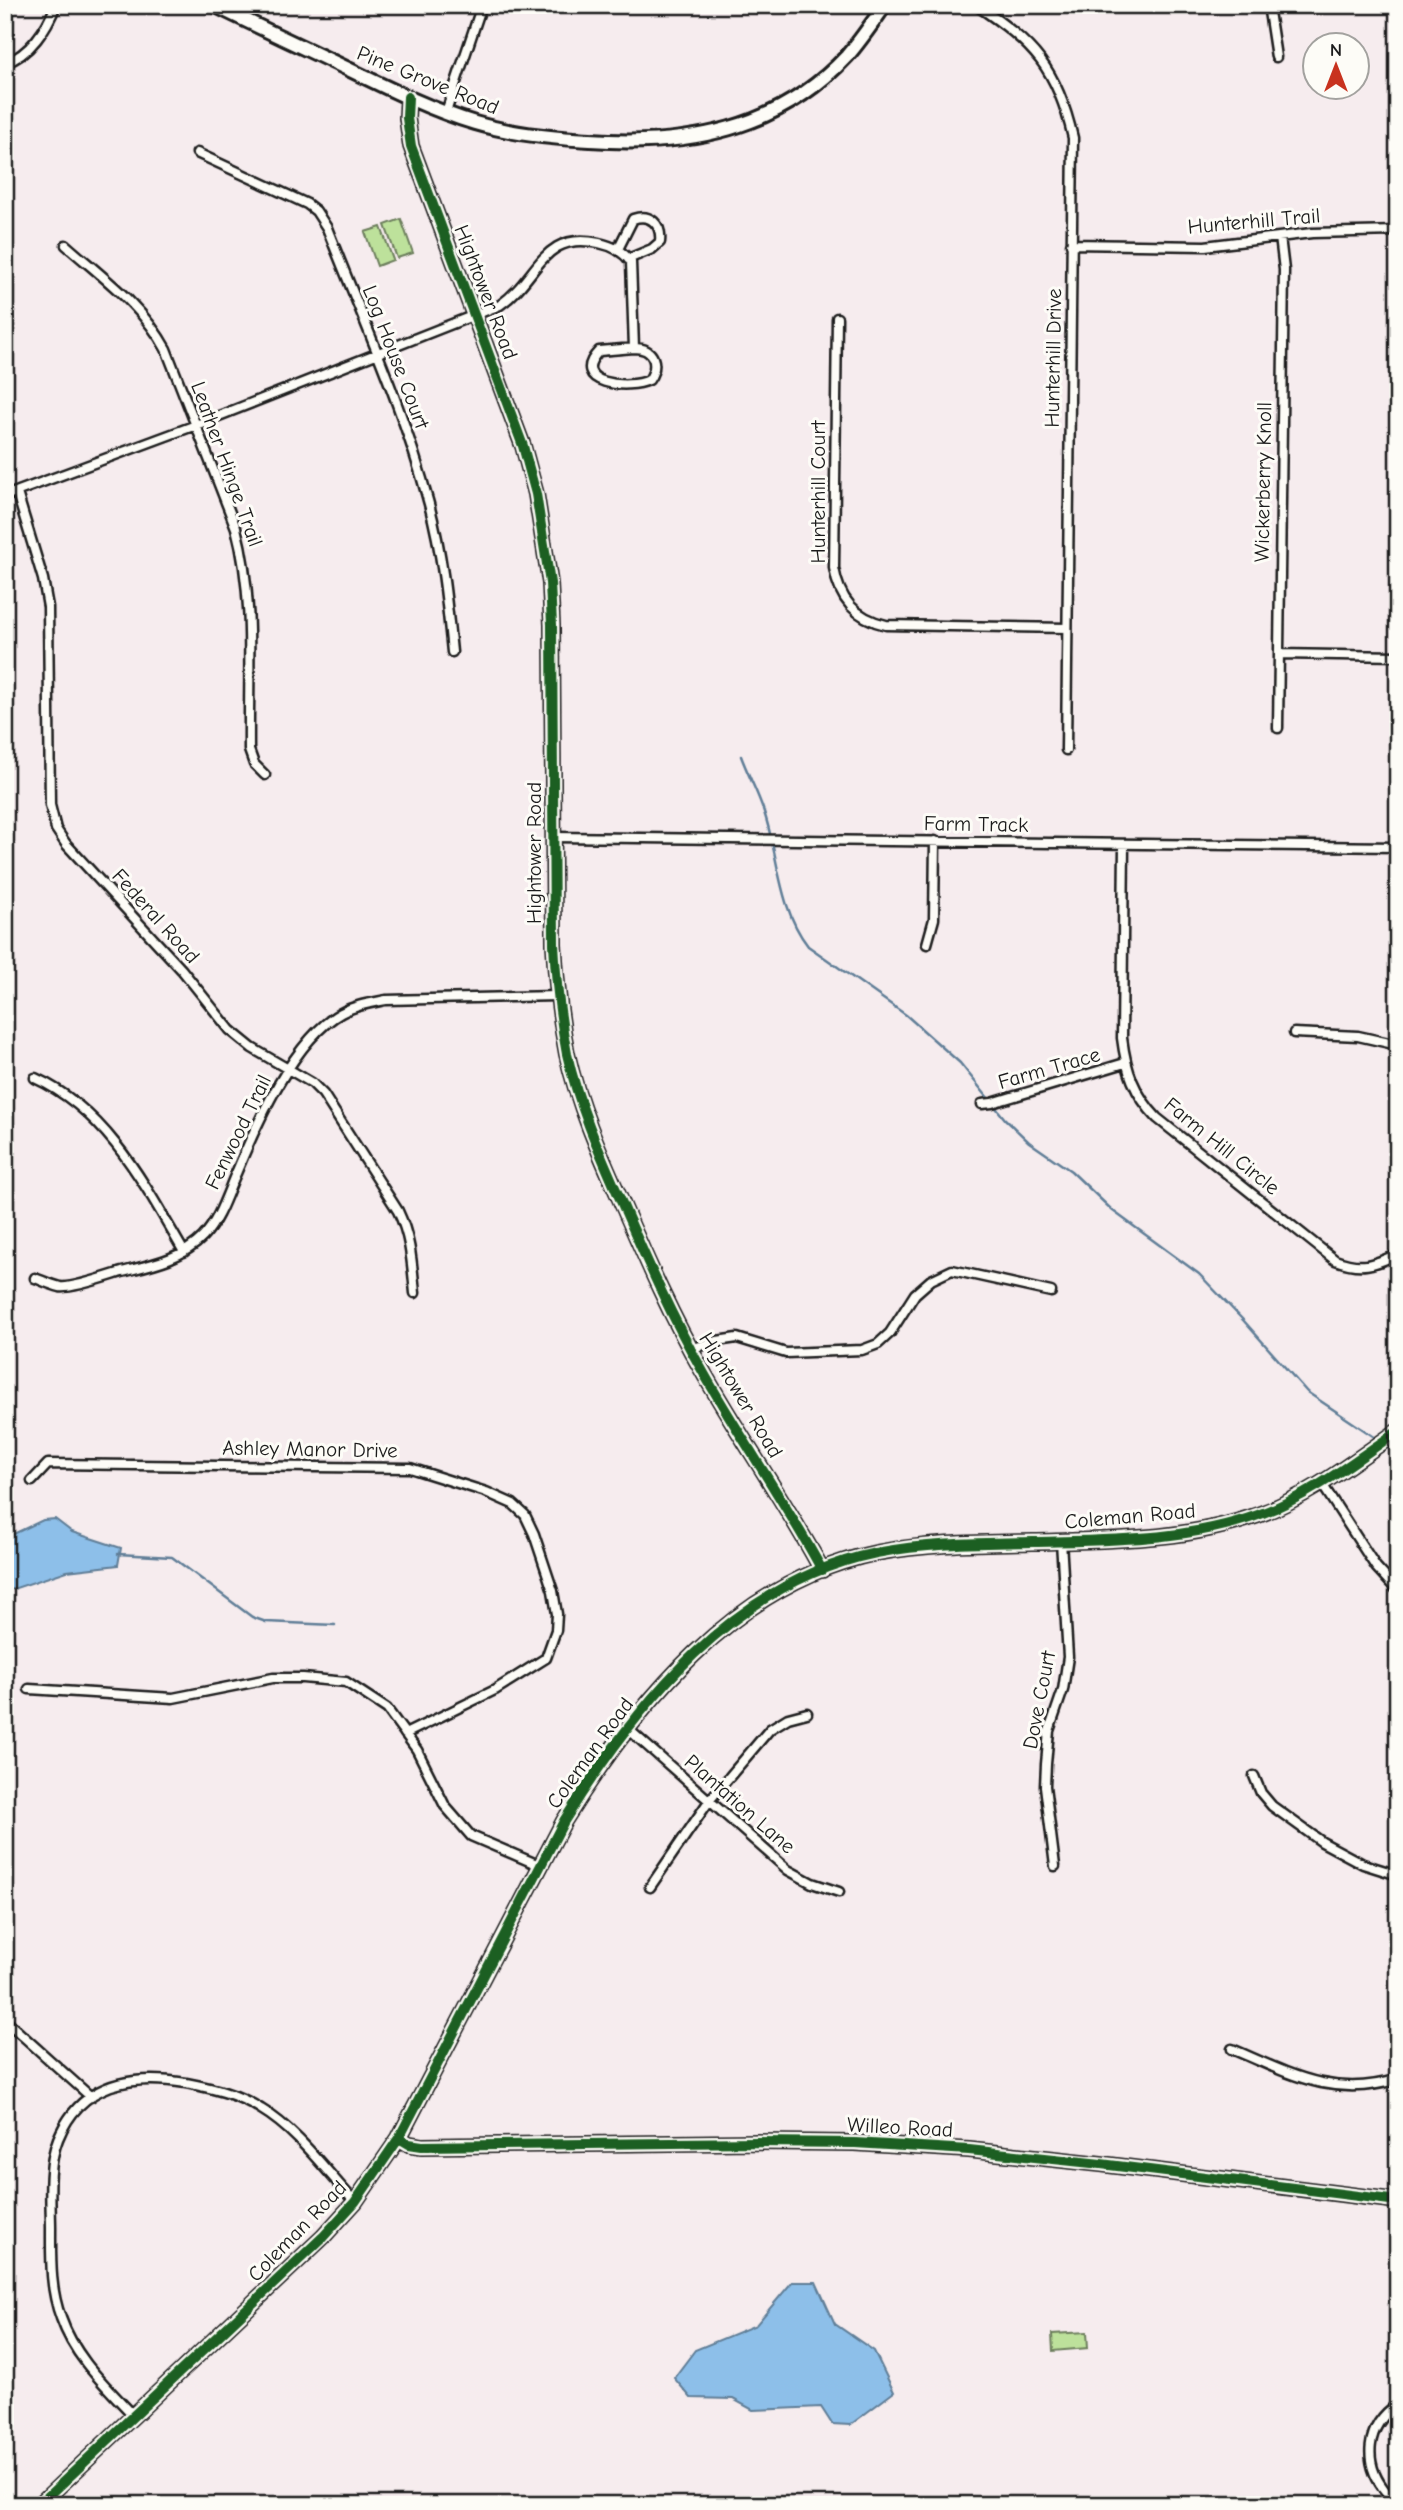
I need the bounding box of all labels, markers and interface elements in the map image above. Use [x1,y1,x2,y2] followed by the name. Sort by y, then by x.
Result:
[1302,32,1372,102] north arrow
[1330,39,1342,61] text: N
[354,41,502,119] street label: Pine Grove Road
[1187,203,1321,239] street label: Hunterhill Trail
[449,221,523,363] street label: Hightower Road
[358,282,435,433] street label: Log House Court
[1040,288,1066,428] street label: Hunterhill Drive
[186,378,268,550] street label: Leather Hinge Trail
[1250,402,1276,562] street label: Wickerberry Knoll
[806,419,830,564] street label: Hunterhill Court
[522,782,546,924] street label: Hightower Road
[924,811,1028,837] street label: Farm Track
[107,864,205,968] street label: Federal Road
[995,1042,1103,1094] street label: Farm Trace
[200,1071,276,1193] street label: Fenwood Trail
[1160,1092,1284,1200] street label: Farm Hill Circle
[694,1328,788,1462] street label: Hightower Road
[222,1435,398,1463] street label: Ashley Manor Drive
[1064,1498,1196,1534] street label: Coleman Road
[1018,1648,1060,1751] street label: Dove Court
[542,1693,638,1813] street label: Coleman Road
[680,1749,800,1859] street label: Plantation Lane
[846,2112,954,2142] street label: Willeo Road
[243,2175,351,2287] street label: Coleman Road

